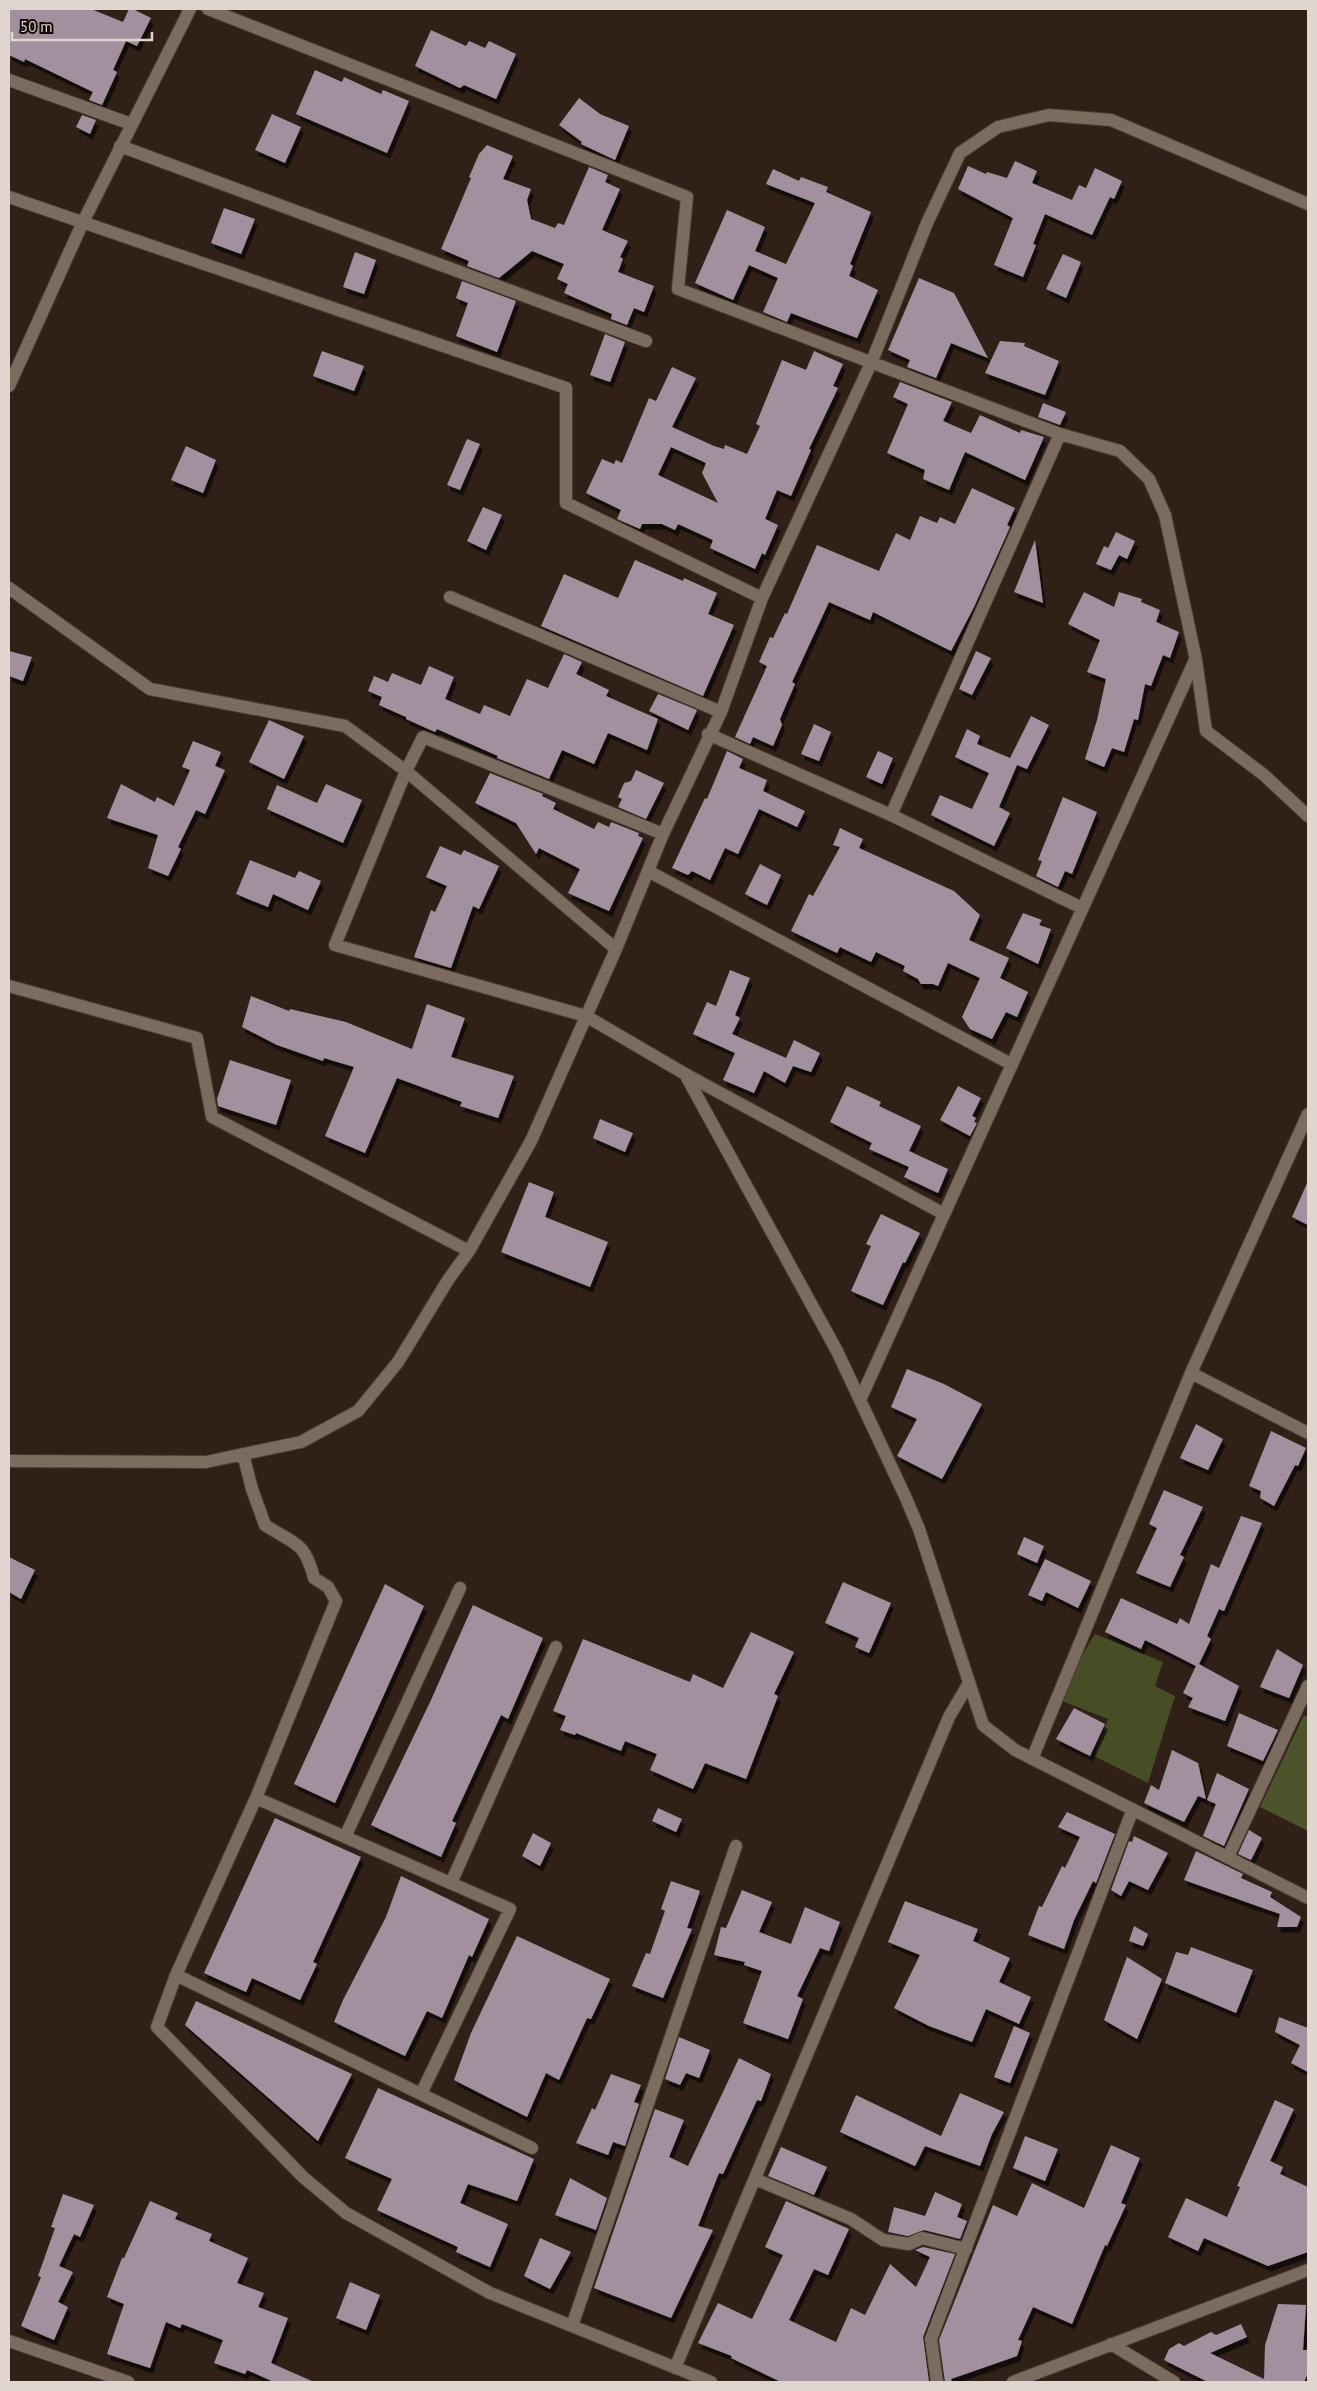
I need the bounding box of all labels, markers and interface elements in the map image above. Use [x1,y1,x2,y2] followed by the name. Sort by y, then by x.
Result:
[12,10,152,42] scale bar
[20,17,53,36] text: 50 m

